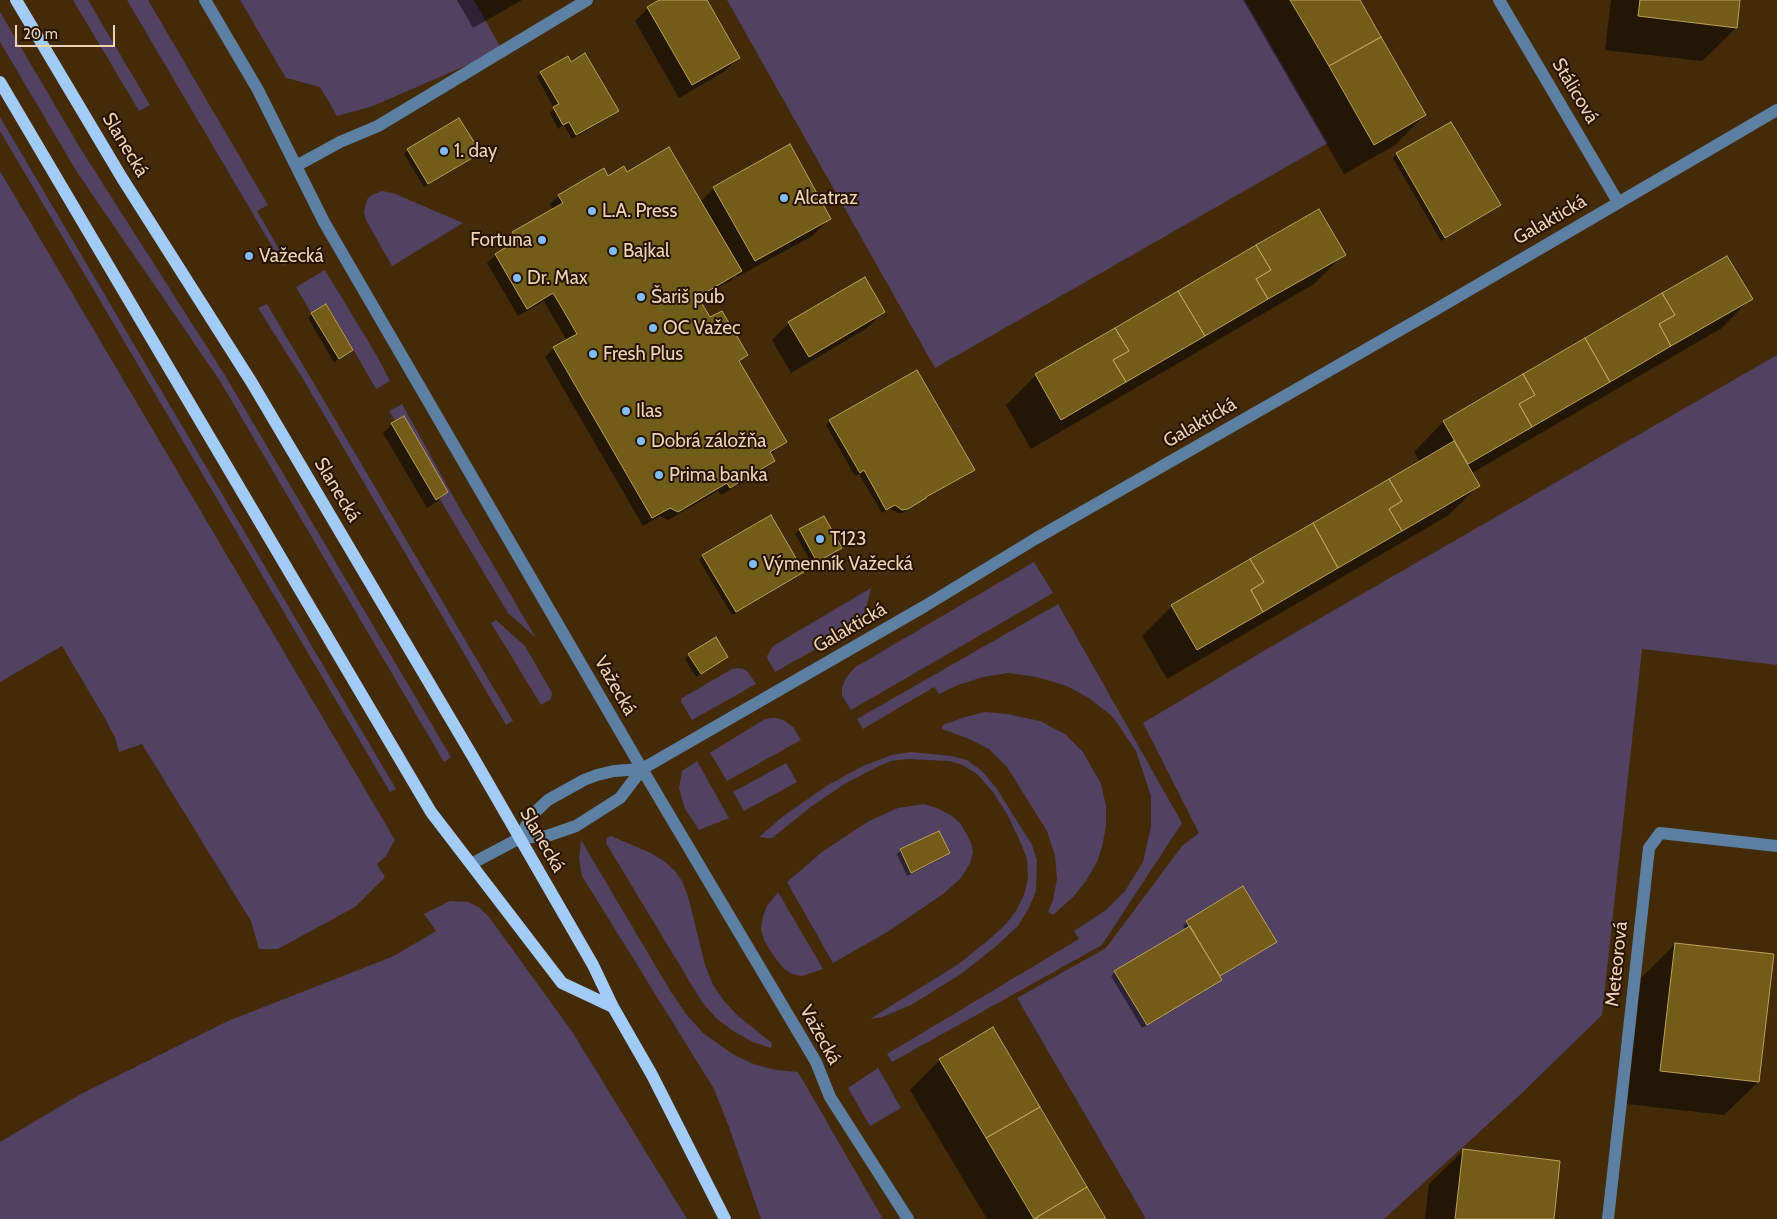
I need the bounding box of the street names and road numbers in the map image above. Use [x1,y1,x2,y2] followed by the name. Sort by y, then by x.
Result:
[1547,54,1603,128] street label: Stálicová
[97,109,153,181] street label: Slanecká
[1509,190,1591,250] street label: Galaktická
[1159,393,1241,453] street label: Galaktická
[309,454,365,526] street label: Slanecká
[809,598,891,658] street label: Galaktická
[589,652,641,720] street label: Važecká
[514,804,570,876] street label: Slanecká
[1601,920,1633,1008] street label: Meteorová
[794,1001,846,1069] street label: Važecká

